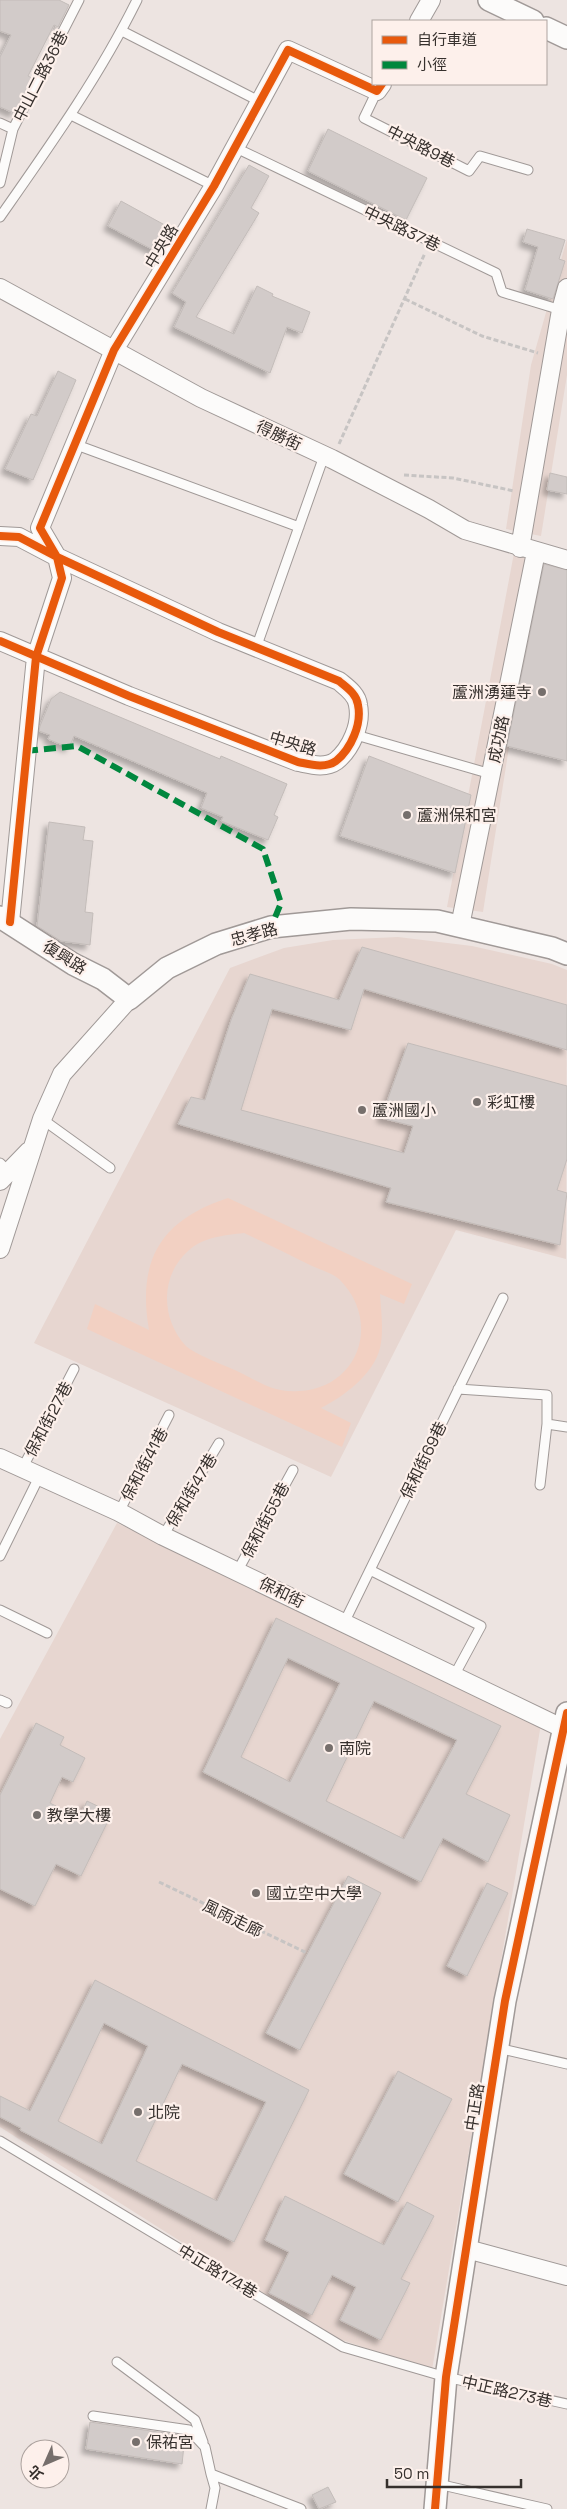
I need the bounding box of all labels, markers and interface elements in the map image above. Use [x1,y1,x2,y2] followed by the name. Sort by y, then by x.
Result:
[372,20,547,85] legend
[9,27,72,125] street label: 中山二路36巷
[417,30,477,49] text: 自行車道
[417,55,447,74] text: 小徑
[383,120,458,173] street label: 中央路9巷
[360,201,444,256] street label: 中央路37巷
[140,220,183,272] street label: 中央路
[253,416,305,455] street label: 得勝街
[452,682,532,703] place label: 蘆洲湧蓮寺
[536,686,548,698] marker: 蘆洲湧蓮寺
[483,713,514,765] street label: 成功路
[267,726,319,761] street label: 中央路
[417,805,497,826] place label: 蘆洲保和宮
[401,809,413,821] marker: 蘆洲保和宮
[228,918,280,951] street label: 忠孝路
[39,936,91,979] street label: 復興路
[487,1092,535,1113] place label: 彩虹樓
[471,1096,483,1108] marker: 彩虹樓
[372,1100,436,1121] place label: 蘆洲國小
[356,1104,368,1116] marker: 蘆洲國小
[20,1378,77,1461] street label: 保和街27巷
[396,1418,451,1502] street label: 保和街69巷
[116,1424,173,1505] street label: 保和街41巷
[161,1449,222,1531] street label: 保和街47巷
[237,1479,294,1562] street label: 保和街55巷
[256,1572,308,1612] street label: 保和街
[339,1738,371,1759] place label: 南院
[323,1742,335,1754] marker: 南院
[47,1805,111,1826] place label: 教學大樓
[31,1809,43,1821] marker: 教學大樓
[266,1883,362,1904] place label: 國立空中大學
[250,1887,262,1899] marker: 國立空中大學
[199,1895,266,1942] street label: 風雨走廊
[460,2082,489,2132] street label: 中正路
[148,2102,180,2123] place label: 北院
[132,2106,144,2118] marker: 北院
[174,2240,261,2303] street label: 中正路174巷
[460,2371,554,2412] street label: 中正路273巷
[146,2432,194,2453] place label: 保祐宮
[130,2436,142,2448] marker: 保祐宮
[20,2439,70,2489] north arrow
[387,2456,521,2488] scale bar
[24,2462,47,2485] text: 北
[394,2464,429,2483] text: 50 m

